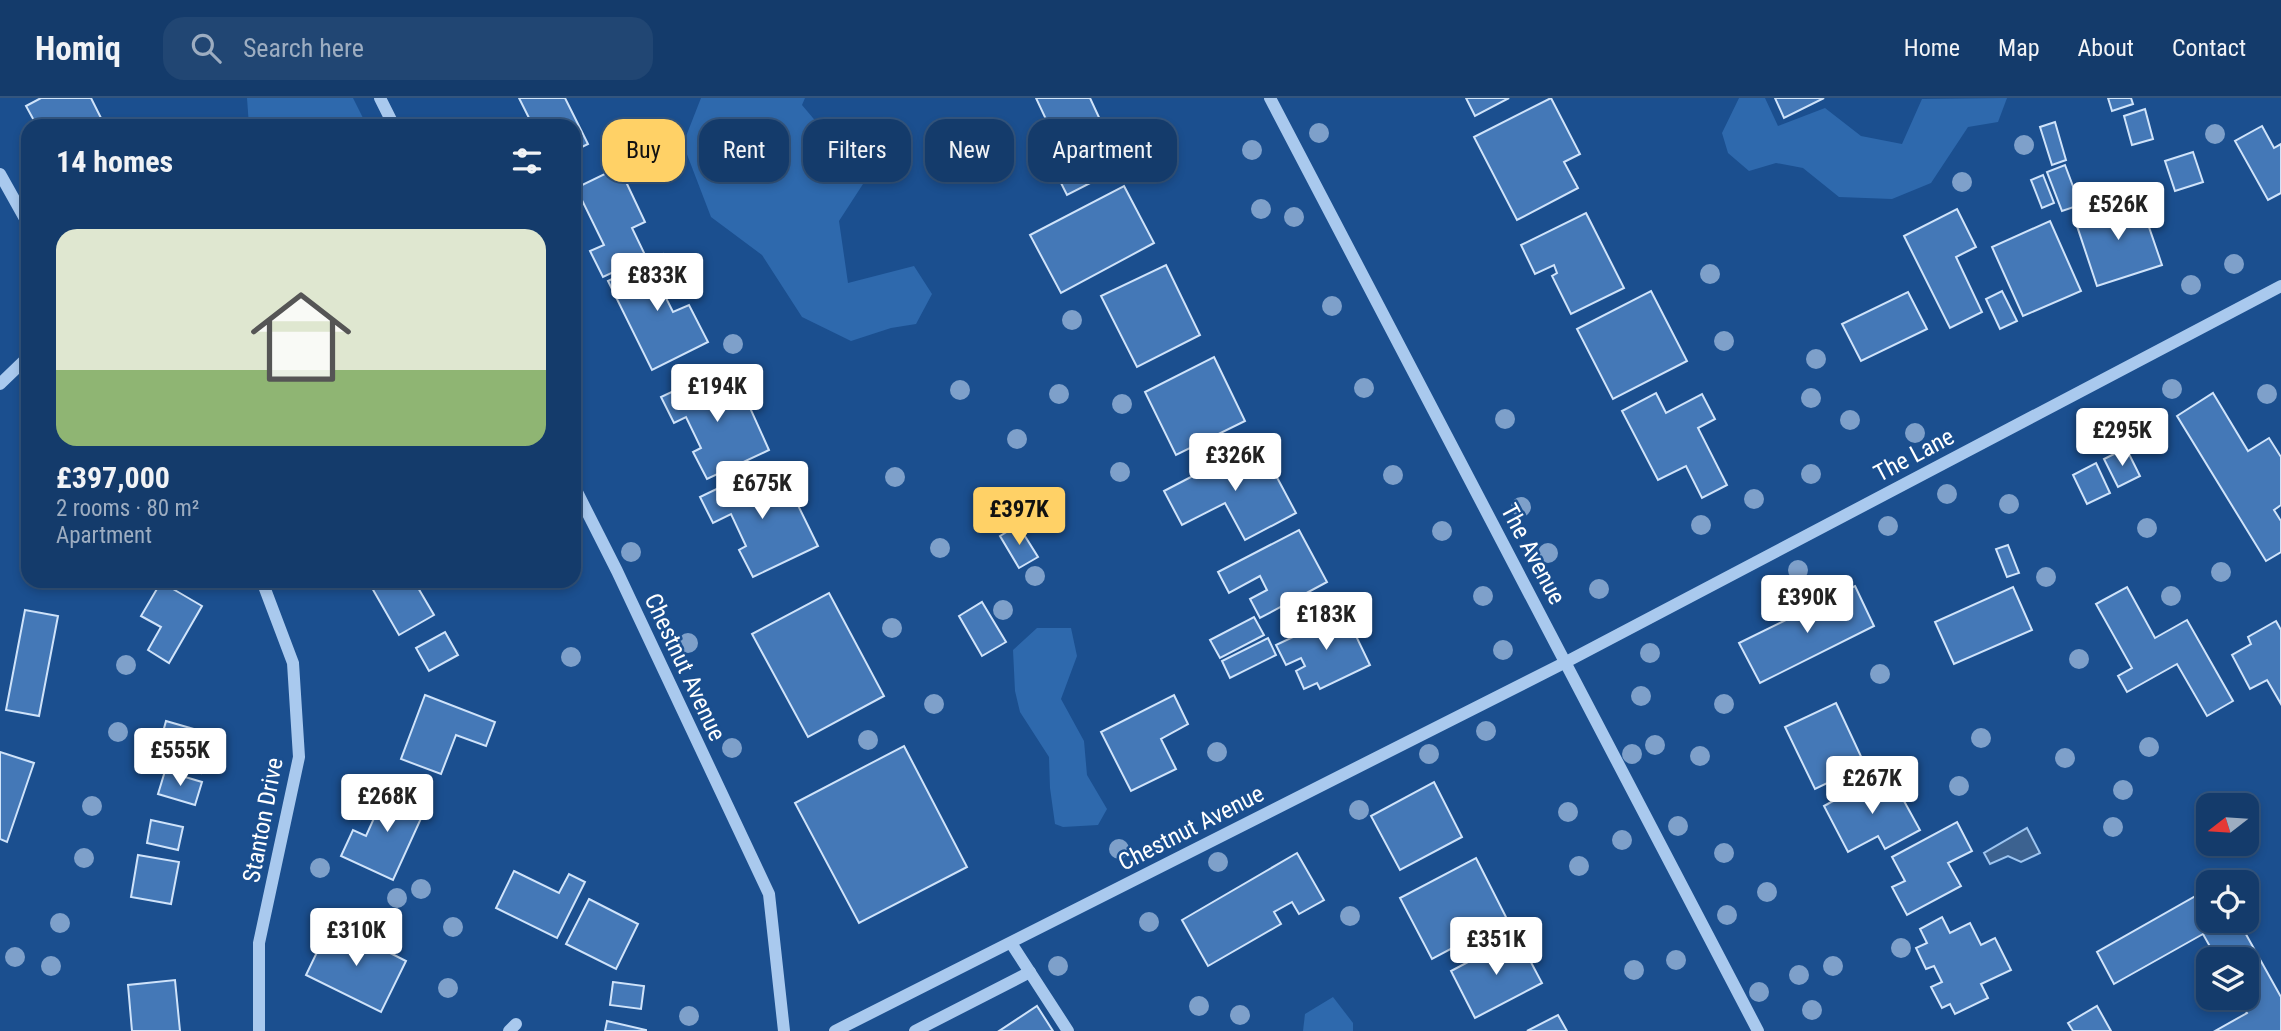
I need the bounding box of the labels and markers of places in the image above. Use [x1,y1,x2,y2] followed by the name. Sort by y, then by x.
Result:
[2069,183,2167,242] pin: £526K
[608,254,706,313] pin: £833K
[668,364,766,424] pin: £194K
[2073,408,2171,468] pin: £295K
[1186,434,1284,493] pin: £326K
[713,462,811,521] pin: £675K
[970,488,1068,547] pin: £397K
[1758,575,1856,635] pin: £390K
[1277,592,1375,652] pin: £183K
[131,728,229,788] pin: £555K
[1823,756,1921,816] pin: £267K
[338,774,436,834] pin: £268K
[307,908,405,968] pin: £310K
[1447,918,1545,977] pin: £351K

